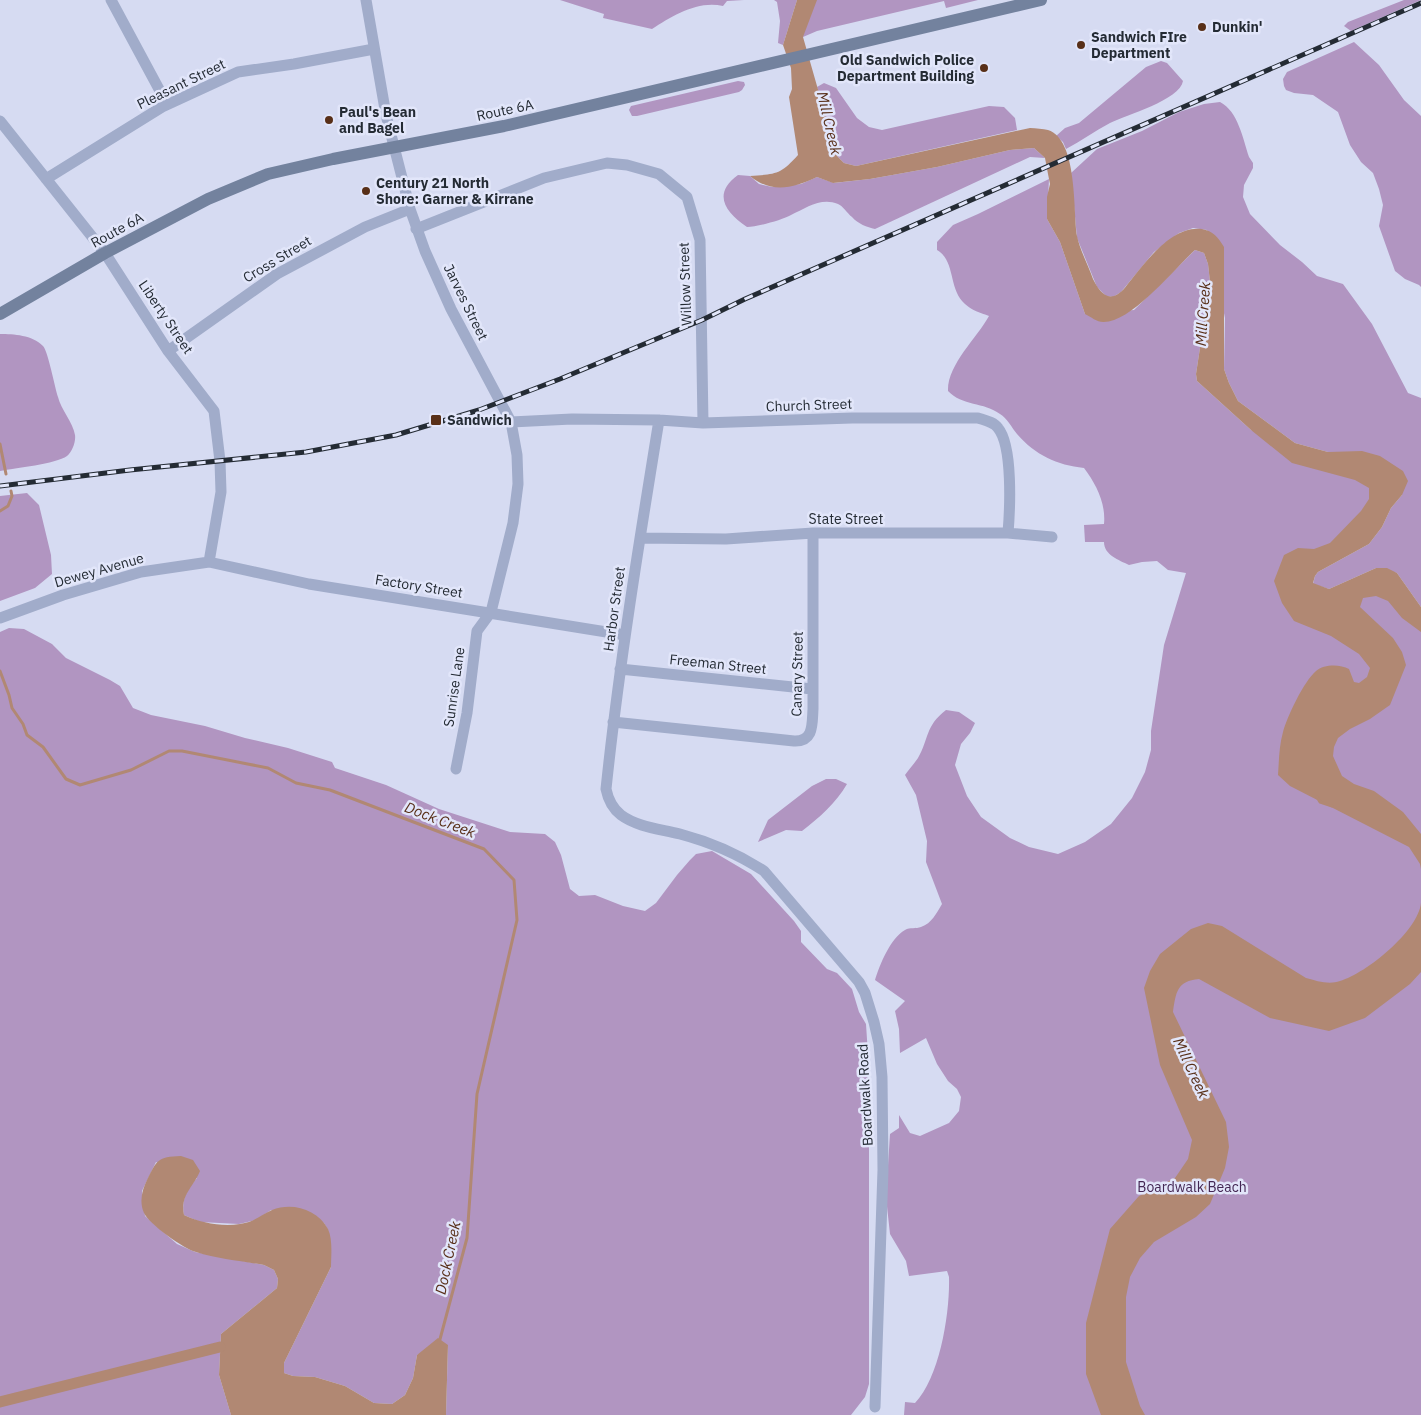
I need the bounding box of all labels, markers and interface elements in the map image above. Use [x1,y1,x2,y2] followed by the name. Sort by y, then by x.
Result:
[1212,18,1262,36] place label: Dunkin'
[1196,21,1208,33] marker: Dunkin'
[1091,28,1187,62] place label: Sandwich FIre Department
[1075,39,1087,51] marker: Sandwich FIre Department
[837,51,974,85] place label: Old Sandwich Police Department Building
[134,55,228,113] street label: Pleasant Street
[978,62,990,74] marker: Old Sandwich Police Department Building
[813,89,846,157] water label: Mill Creek
[475,95,535,125] street label: Route 6A
[339,103,416,137] place label: Paul's Bean and Bagel
[323,114,335,126] marker: Paul's Bean and Bagel
[376,174,534,208] place label: Century 21 North Shore: Garner & Kirrane
[360,185,372,197] marker: Century 21 North Shore: Garner & Kirrane
[87,208,147,252] street label: Route 6A
[239,231,315,287] street label: Cross Street
[675,242,695,326] street label: Willow Street
[440,261,492,343] street label: Jarves Street
[135,277,197,357] street label: Liberty Street
[1191,281,1214,347] water label: Mill Creek
[766,394,853,416] street label: Church Street
[447,411,512,429] place label: Sandwich
[429,413,443,427] marker: Sandwich
[809,510,883,528] street label: State Street
[52,549,146,591] street label: Dewey Avenue
[599,565,629,653] street label: Harbor Street
[374,570,464,602] street label: Factory Street
[787,631,807,717] street label: Canary Street
[439,646,469,728] street label: Sunrise Lane
[669,650,767,678] street label: Freeman Street
[402,797,478,842] water label: Dock Creek
[1169,1034,1214,1101] water label: Mill Creek
[853,1043,877,1147] street label: Boardwalk Road
[1137,1178,1247,1196] park label: Boardwalk Beach
[431,1219,465,1296] water label: Dock Creek

